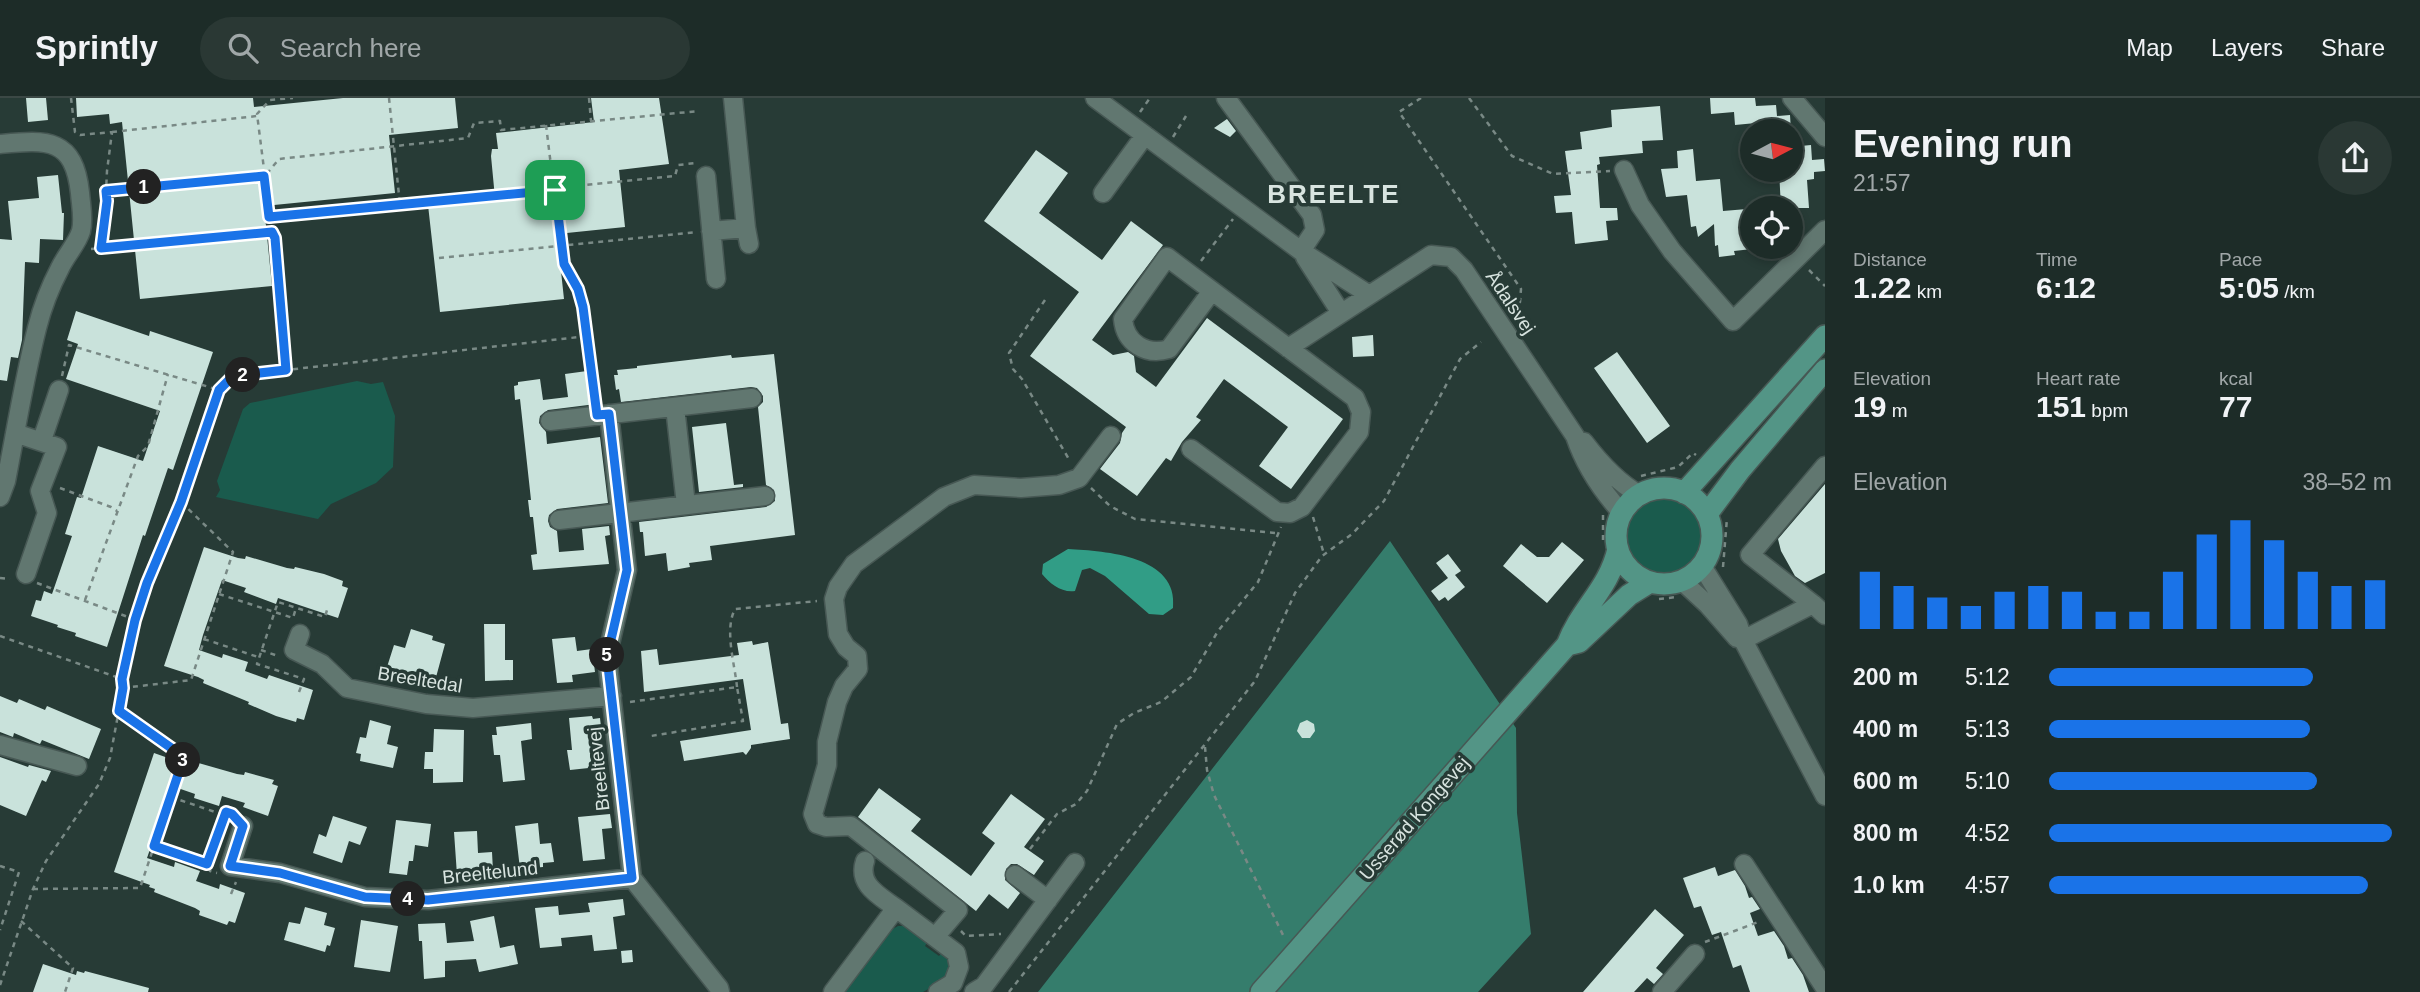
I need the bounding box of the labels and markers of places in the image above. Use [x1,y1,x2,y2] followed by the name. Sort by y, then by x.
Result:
[525,160,585,220] pin
[127,170,162,204] pin: 1
[226,358,260,392] pin: 2
[590,638,624,672] pin: 5
[166,742,200,778] pin: 3
[390,882,426,916] pin: 4

